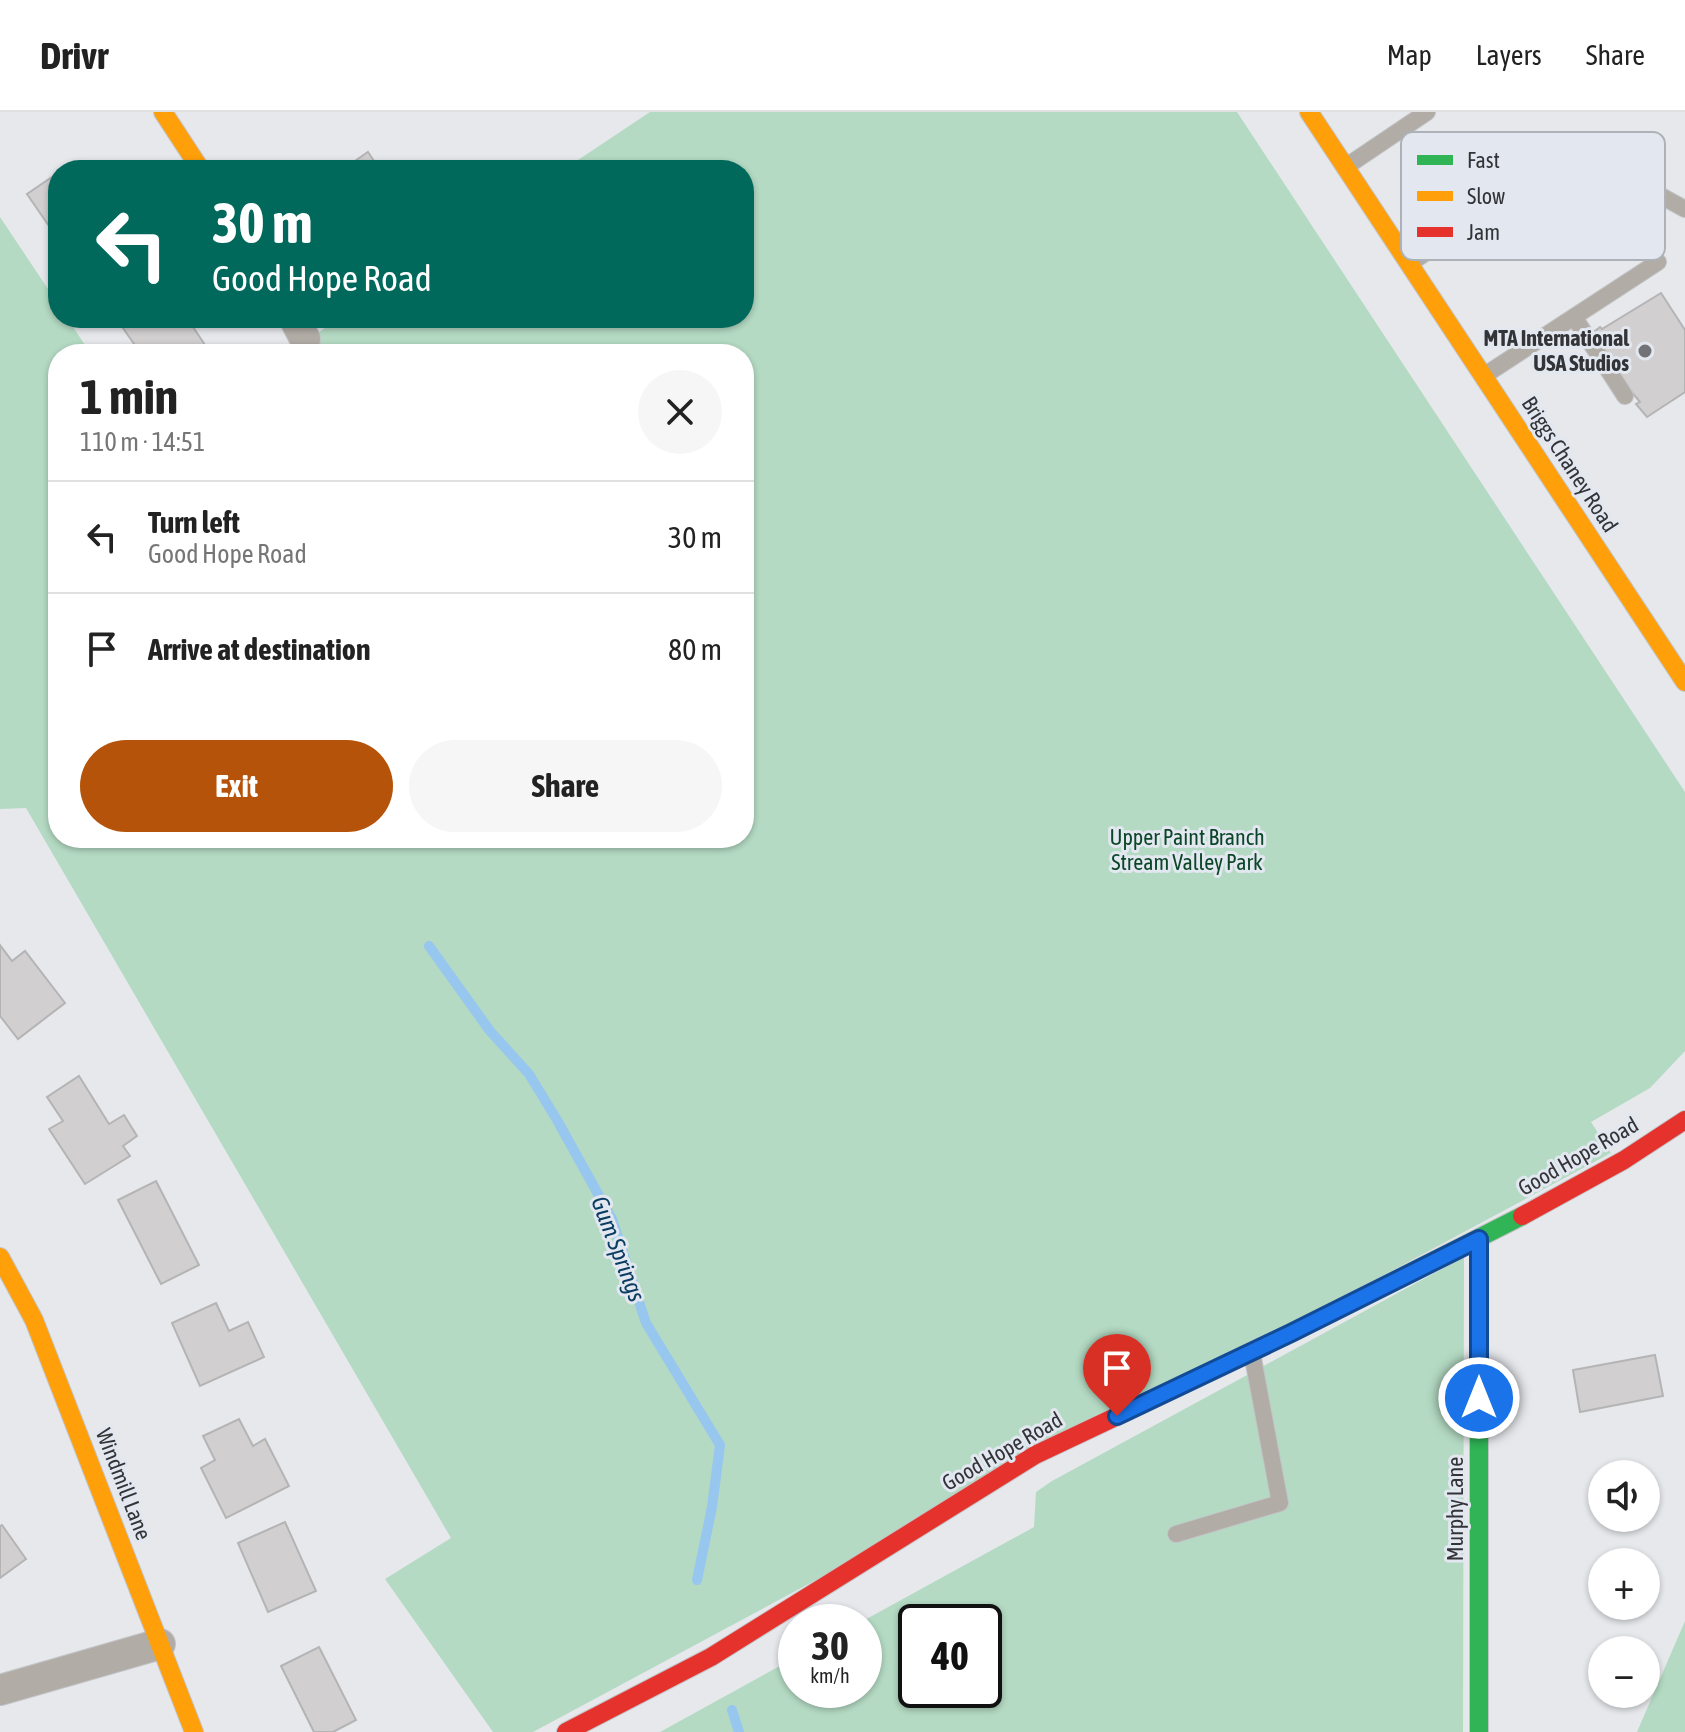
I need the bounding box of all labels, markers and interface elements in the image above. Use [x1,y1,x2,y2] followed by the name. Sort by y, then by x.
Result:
[40,34,108,77] text: Drivr
[1387,39,1432,71] text: Map
[1476,39,1542,71] text: Layers
[1586,39,1645,71] text: Share
[1401,132,1665,260] legend
[1467,147,1500,173] text: Fast
[1467,183,1505,209] text: Slow
[212,191,313,255] text: 30 m
[80,192,184,296] icon: left
[1467,219,1500,245] text: Jam
[212,257,432,299] text: Good Hope Road
[1483,325,1630,376] place label: MTA International USA Studios
[1636,342,1654,360] marker: MTA International USA Studios
[80,369,178,424] text: 1 min
[638,370,722,454] button: close
[1516,391,1624,537] street label: Briggs Chaney Road
[80,427,205,457] text: 110 m · 14:51
[148,505,240,539] text: Turn left
[80,515,124,559] icon: left
[668,520,722,554] text: 30 m
[148,539,307,569] text: Good Hope Road
[80,627,124,671] icon: arrive
[148,632,370,666] text: Arrive at destination
[668,632,722,666] text: 80 m
[80,740,393,832] button: Exit
[409,740,722,832] button: Share
[1109,824,1265,875] park label: Upper Paint Branch Stream Valley Park
[1513,1111,1643,1201] street label: Good Hope Road
[586,1192,651,1305] water label: Gum Springs
[1083,1334,1151,1416] pin
[1095,1346,1139,1390] icon: arrive
[1437,1356,1521,1440] position arrow
[937,1406,1067,1496] street label: Good Hope Road
[91,1425,157,1543] street label: Windmill Lane
[1442,1457,1468,1561] street label: Murphy Lane
[1588,1460,1660,1708] map controls
[1588,1460,1660,1532] button: sound
[1588,1548,1660,1620] button: +
[898,1604,1002,1708] speed limit sign: 40
[811,1623,849,1668] text: 30
[1588,1636,1660,1708] button: −
[810,1664,850,1687] text: km/h

